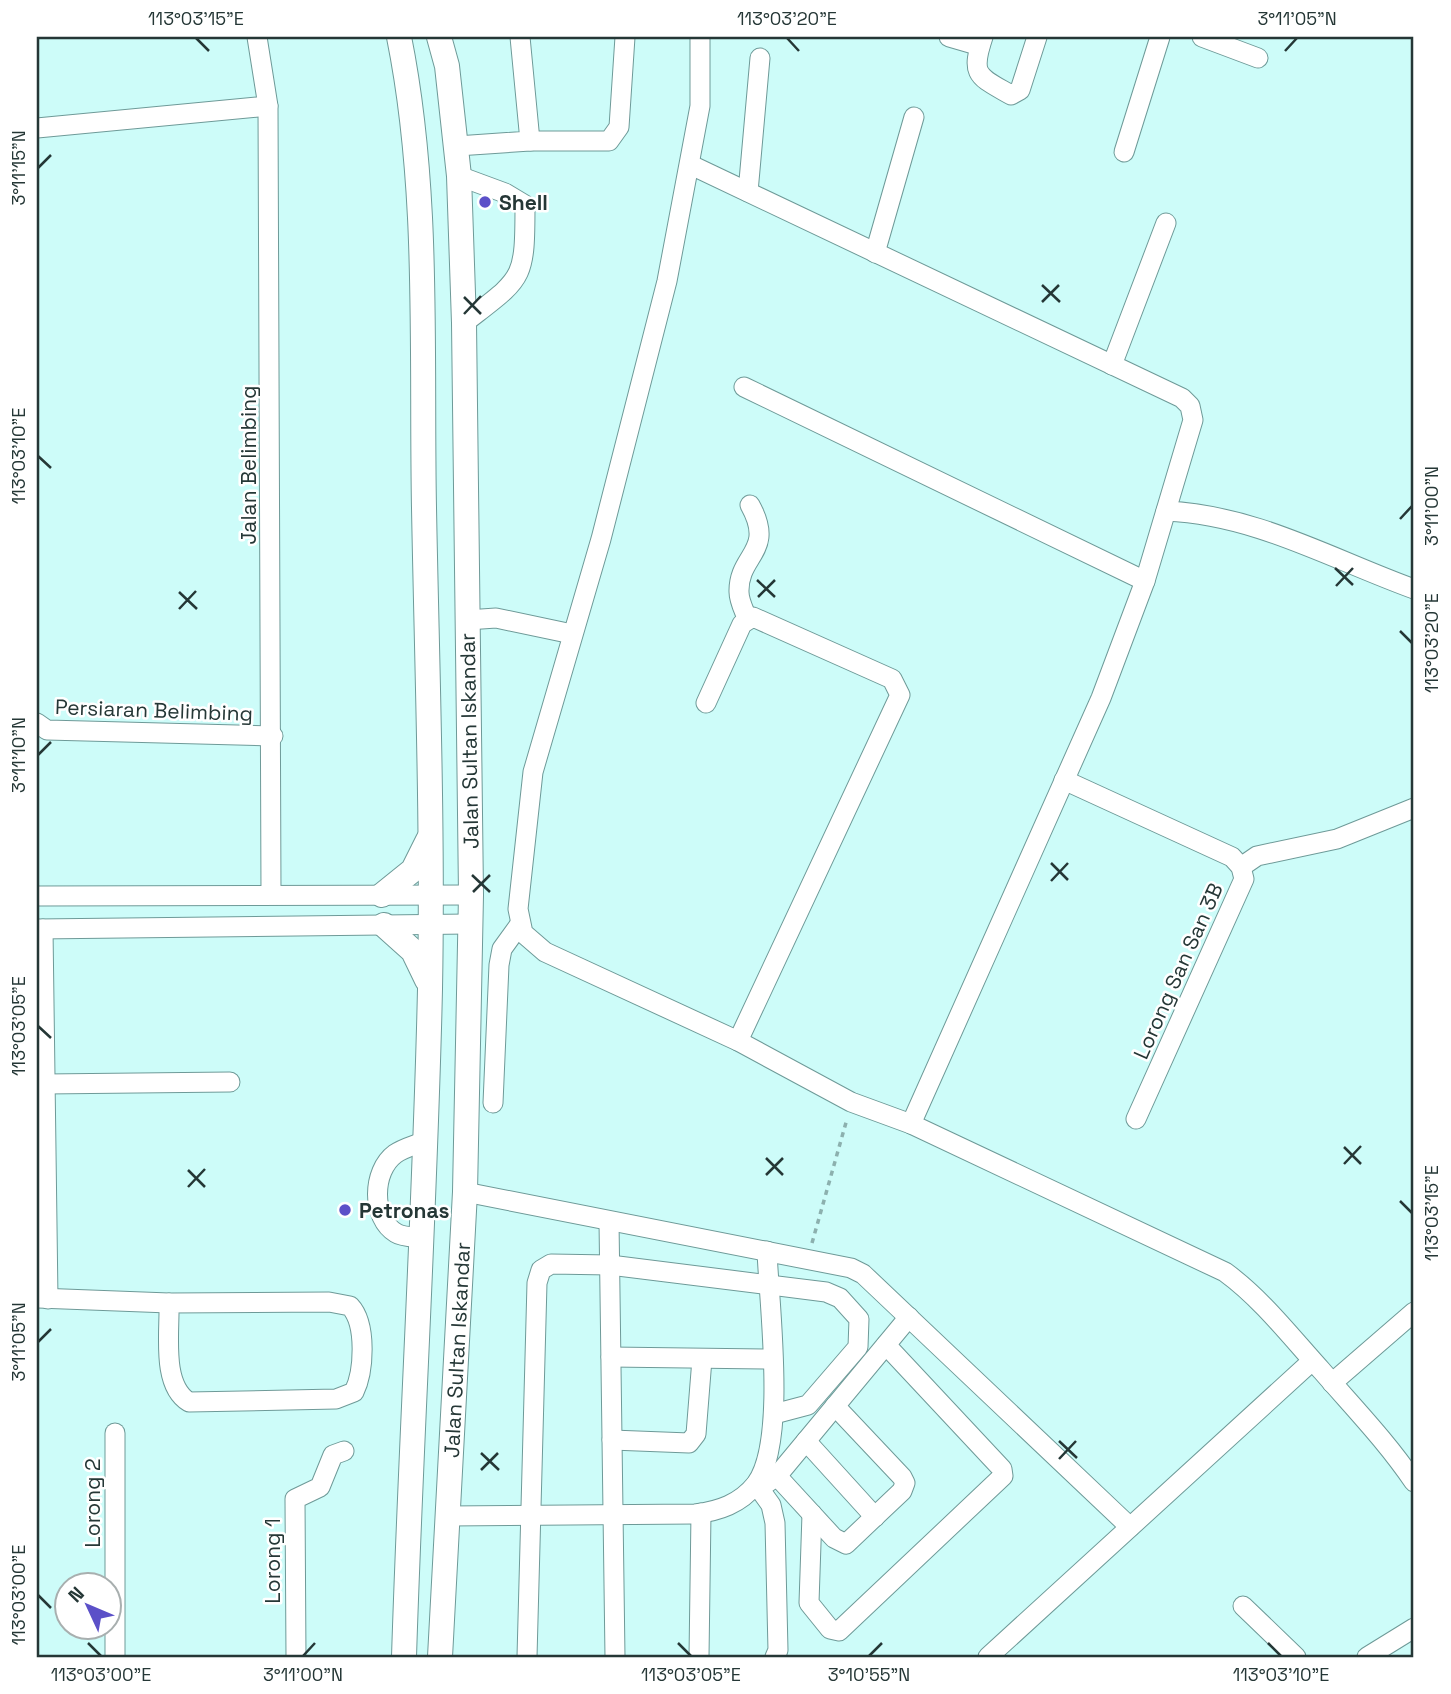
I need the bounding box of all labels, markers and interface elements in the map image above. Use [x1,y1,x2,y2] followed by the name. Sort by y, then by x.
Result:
[148,7,244,30] text: 113°03'15"E
[737,7,837,30] text: 113°03'20"E
[1257,7,1337,30] text: 3°11'05"N
[7,130,30,206] text: 3°11'15"N
[499,189,548,216] place label: Shell
[477,194,493,210] marker: Shell
[235,385,262,545] street label: Jalan Belimbing
[7,408,30,504] text: 113°03'10"E
[1420,466,1443,546] text: 3°11'00"N
[1420,593,1443,693] text: 113°03'20"E
[454,633,484,849] street label: Jalan Sultan Iskandar
[54,693,254,727] street label: Persiaran Belimbing
[7,717,30,793] text: 3°11'10"N
[1127,879,1229,1063] street label: Lorong San San 3B
[7,976,30,1076] text: 113°03'05"E
[1420,1165,1443,1261] text: 113°03'15"E
[359,1197,450,1224] place label: Petronas
[337,1202,353,1218] marker: Petronas
[438,1241,476,1459] street label: Jalan Sultan Iskandar
[7,1302,30,1382] text: 3°11'05"N
[79,1458,106,1548] street label: Lorong 2
[259,1518,286,1604] street label: Lorong 1
[7,1545,30,1645] text: 113°03'00"E
[52,1572,122,1642] north arrow
[63,1581,90,1608] text: N
[51,1663,151,1686] text: 113°03'00"E
[263,1663,343,1686] text: 3°11'00"N
[641,1663,741,1686] text: 113°03'05"E
[828,1663,910,1686] text: 3°10'55"N
[1233,1663,1329,1686] text: 113°03'10"E

